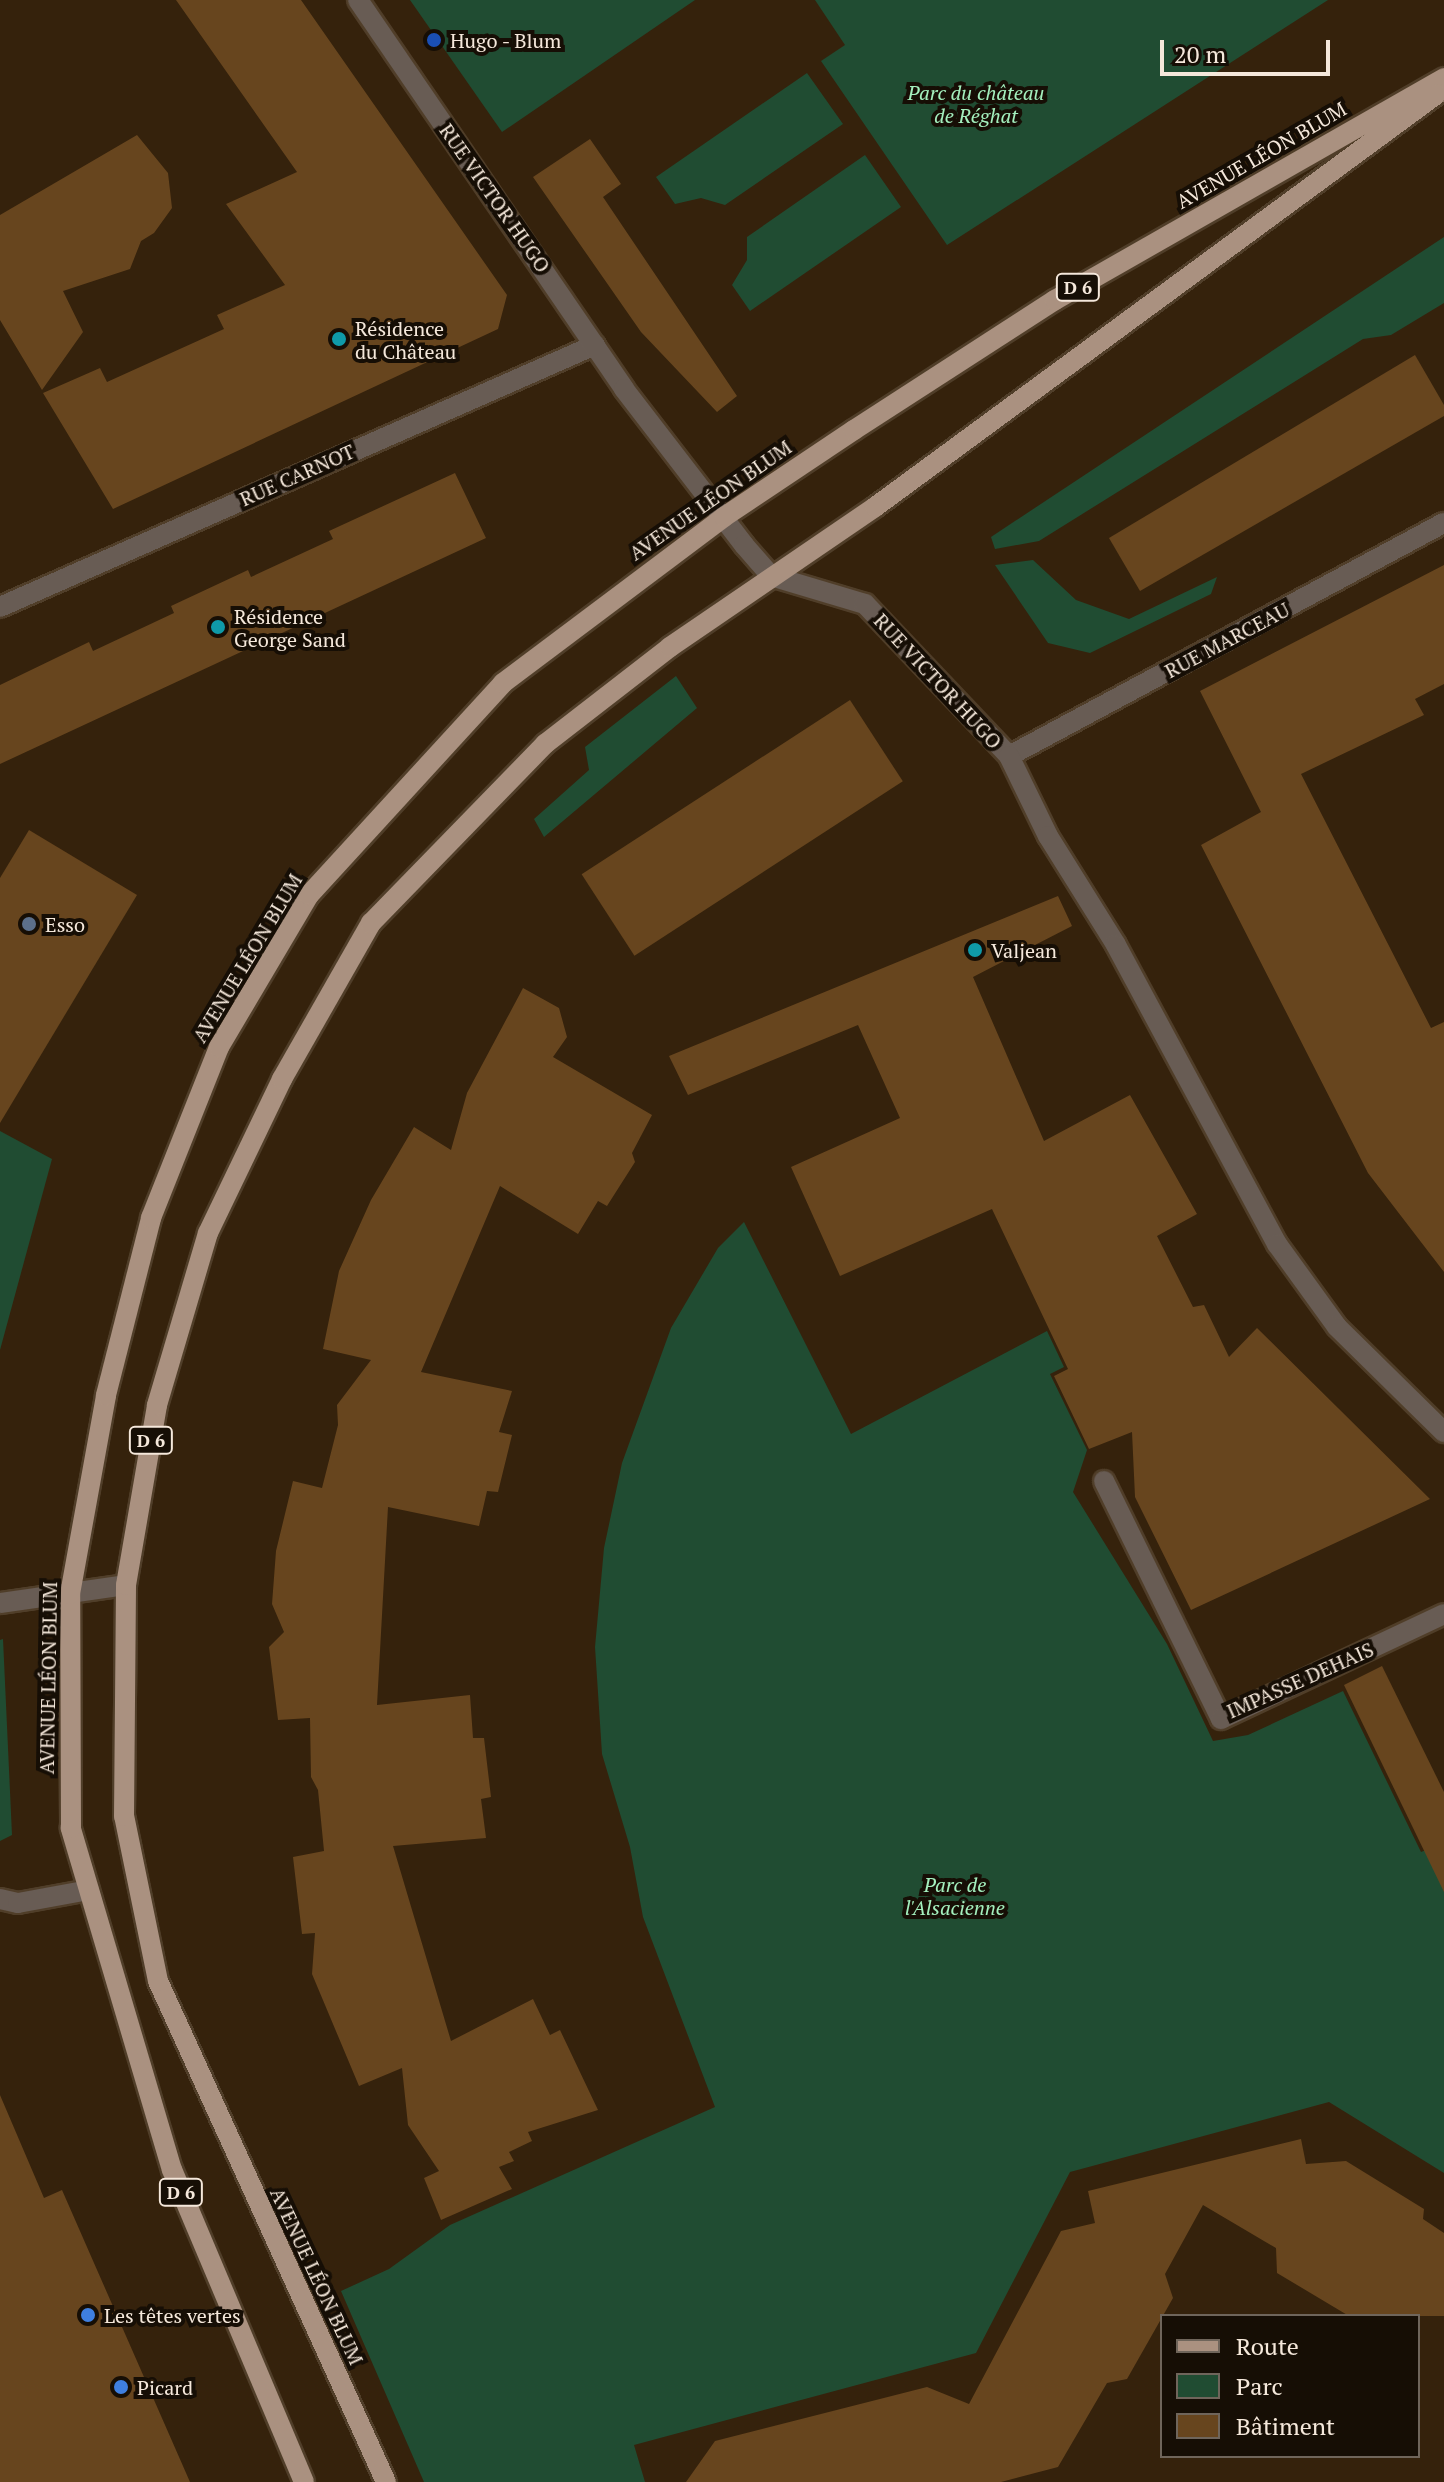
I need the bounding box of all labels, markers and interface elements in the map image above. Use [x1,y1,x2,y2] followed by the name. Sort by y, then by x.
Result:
[1164,24,1334,74] scale bar
[450,28,563,52] place label: Hugo - Blum
[425,31,443,49] marker: Hugo - Blum
[1174,38,1226,70] text: 20 m
[907,80,1045,127] park label: Parc du château de Réghat
[1172,96,1350,214] street label: AVENUE LÉON BLUM
[435,119,555,277] street label: RUE VICTOR HUGO
[1054,273,1102,301] road number: D 6
[355,316,456,363] place label: Résidence du Château
[330,330,348,348] marker: Résidence du Château
[624,435,796,565] street label: AVENUE LÉON BLUM
[236,439,358,511] street label: RUE CARNOT
[1161,597,1293,683] street label: RUE MARCEAU
[234,604,346,651] place label: Résidence George Sand
[869,608,1007,754] street label: RUE VICTOR HUGO
[209,618,227,636] marker: Résidence George Sand
[187,869,307,1047] street label: AVENUE LÉON BLUM
[45,912,85,936] place label: Esso
[20,915,38,933] marker: Esso
[991,938,1057,962] place label: Valjean
[966,941,984,959] marker: Valjean
[127,1426,175,1454] road number: D 6
[34,1582,62,1774] street label: AVENUE LÉON BLUM
[1223,1637,1377,1723] street label: IMPASSE DEHAIS
[905,1872,1005,1919] park label: Parc de l'Alsacienne
[157,2178,205,2206] road number: D 6
[265,2184,369,2368] street label: AVENUE LÉON BLUM
[104,2303,241,2327] place label: Les têtes vertes
[79,2306,97,2324] marker: Les têtes vertes
[1160,2314,1420,2458] legend
[1236,2330,1299,2362] text: Route
[1236,2370,1283,2402] text: Parc
[137,2375,193,2399] place label: Picard
[112,2378,130,2396] marker: Picard
[1236,2410,1335,2442] text: Bâtiment

